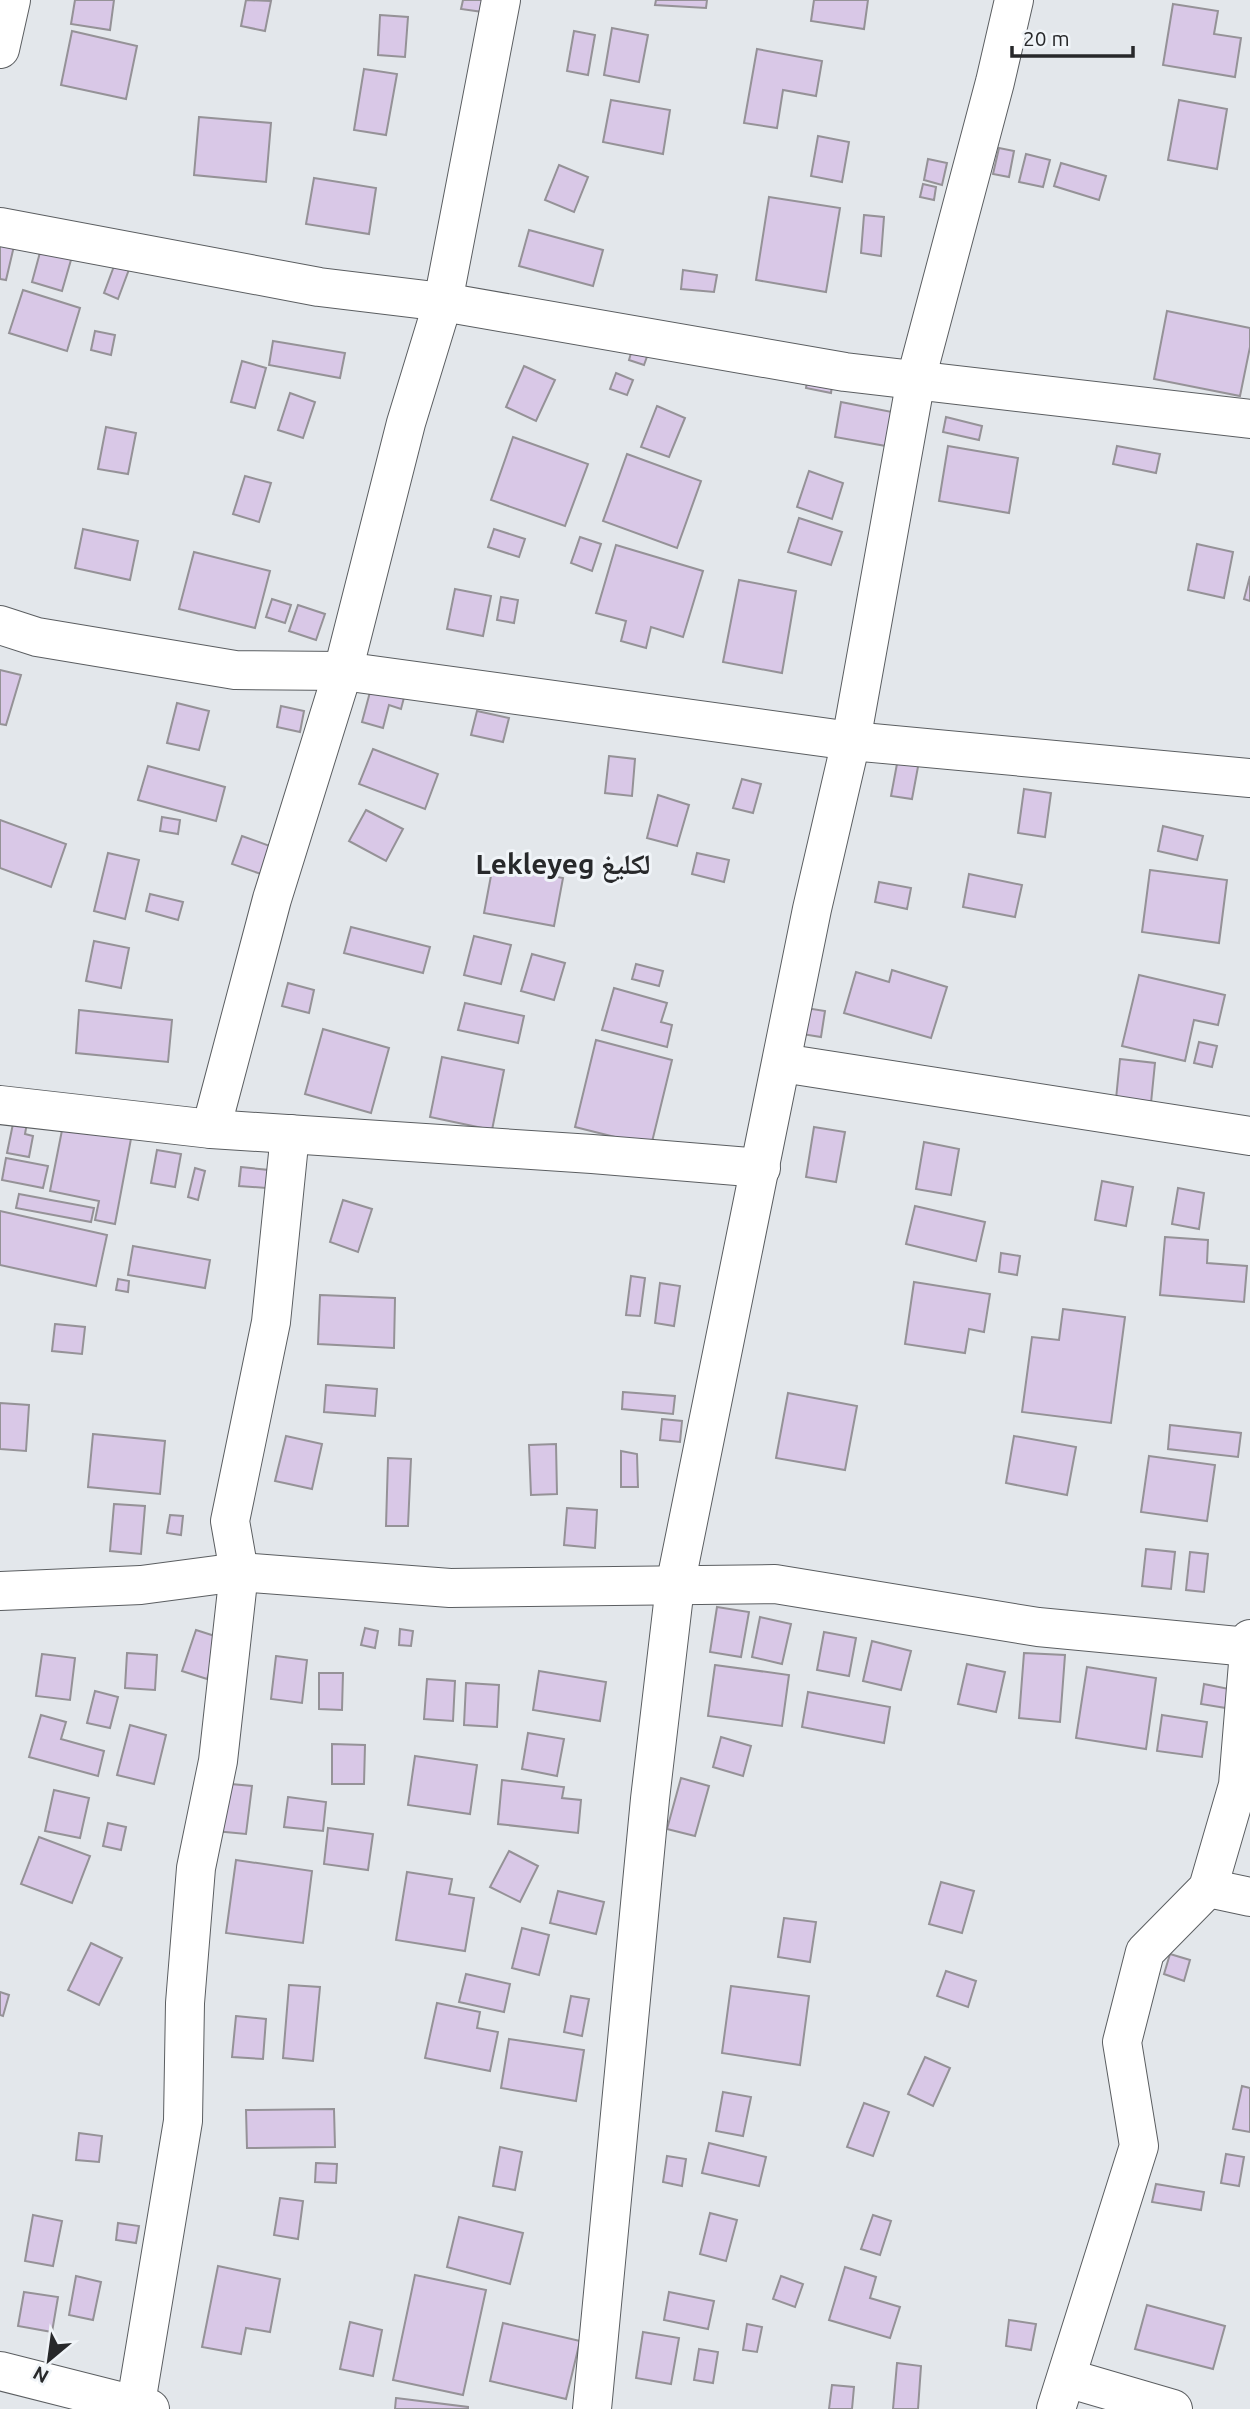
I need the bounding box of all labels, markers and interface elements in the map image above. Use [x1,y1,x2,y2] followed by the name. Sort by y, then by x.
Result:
[1012,14,1133,58] scale bar
[1023,26,1070,50] text: 20 m
[475,848,651,883] district label: Lekleyeg لكليغ
[14,2325,84,2395] north arrow
[29,2362,52,2388] text: N

